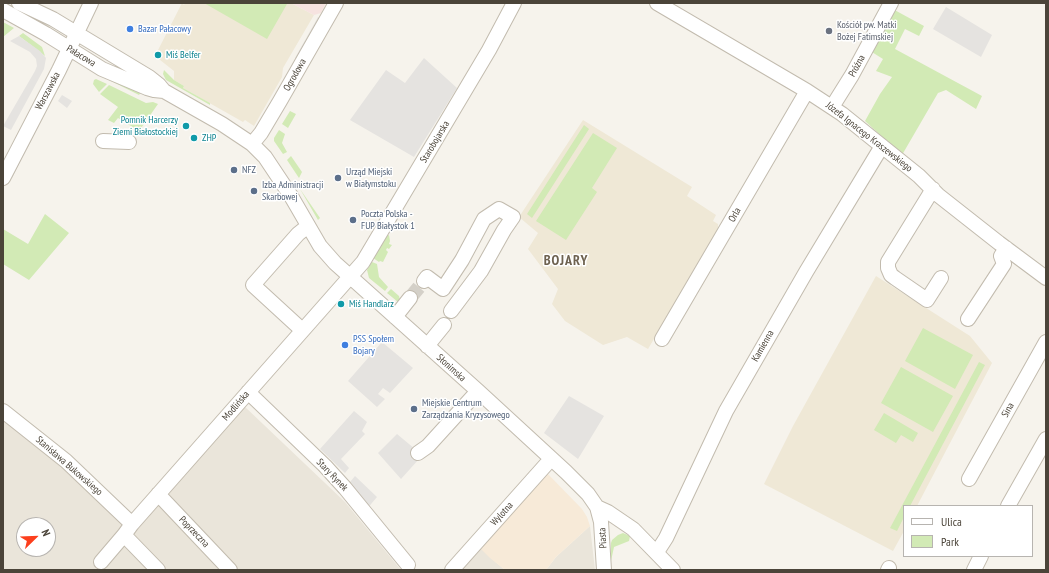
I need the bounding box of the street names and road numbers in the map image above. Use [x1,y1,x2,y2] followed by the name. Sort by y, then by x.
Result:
[64,43,98,69] street label: Pałacowa
[846,53,868,79] street label: Próżna
[281,57,309,93] street label: Ogrodowa
[33,70,63,112] street label: Warszawska
[823,99,915,175] street label: Józefa Ignacego Kraszewskiego
[418,119,452,165] street label: Starobojarska
[726,206,744,224] street label: Orla
[749,328,777,364] street label: Kamienna
[434,352,468,384] street label: Słonimska
[220,389,252,423] street label: Modlińska
[999,401,1017,419] street label: Sina
[33,434,105,498] street label: Stanisława Bukowskiego
[314,456,350,494] street label: Stary Rynek
[488,500,516,528] street label: Wylotna
[176,514,212,550] street label: Poprzeczna
[596,527,610,549] street label: Piasta

